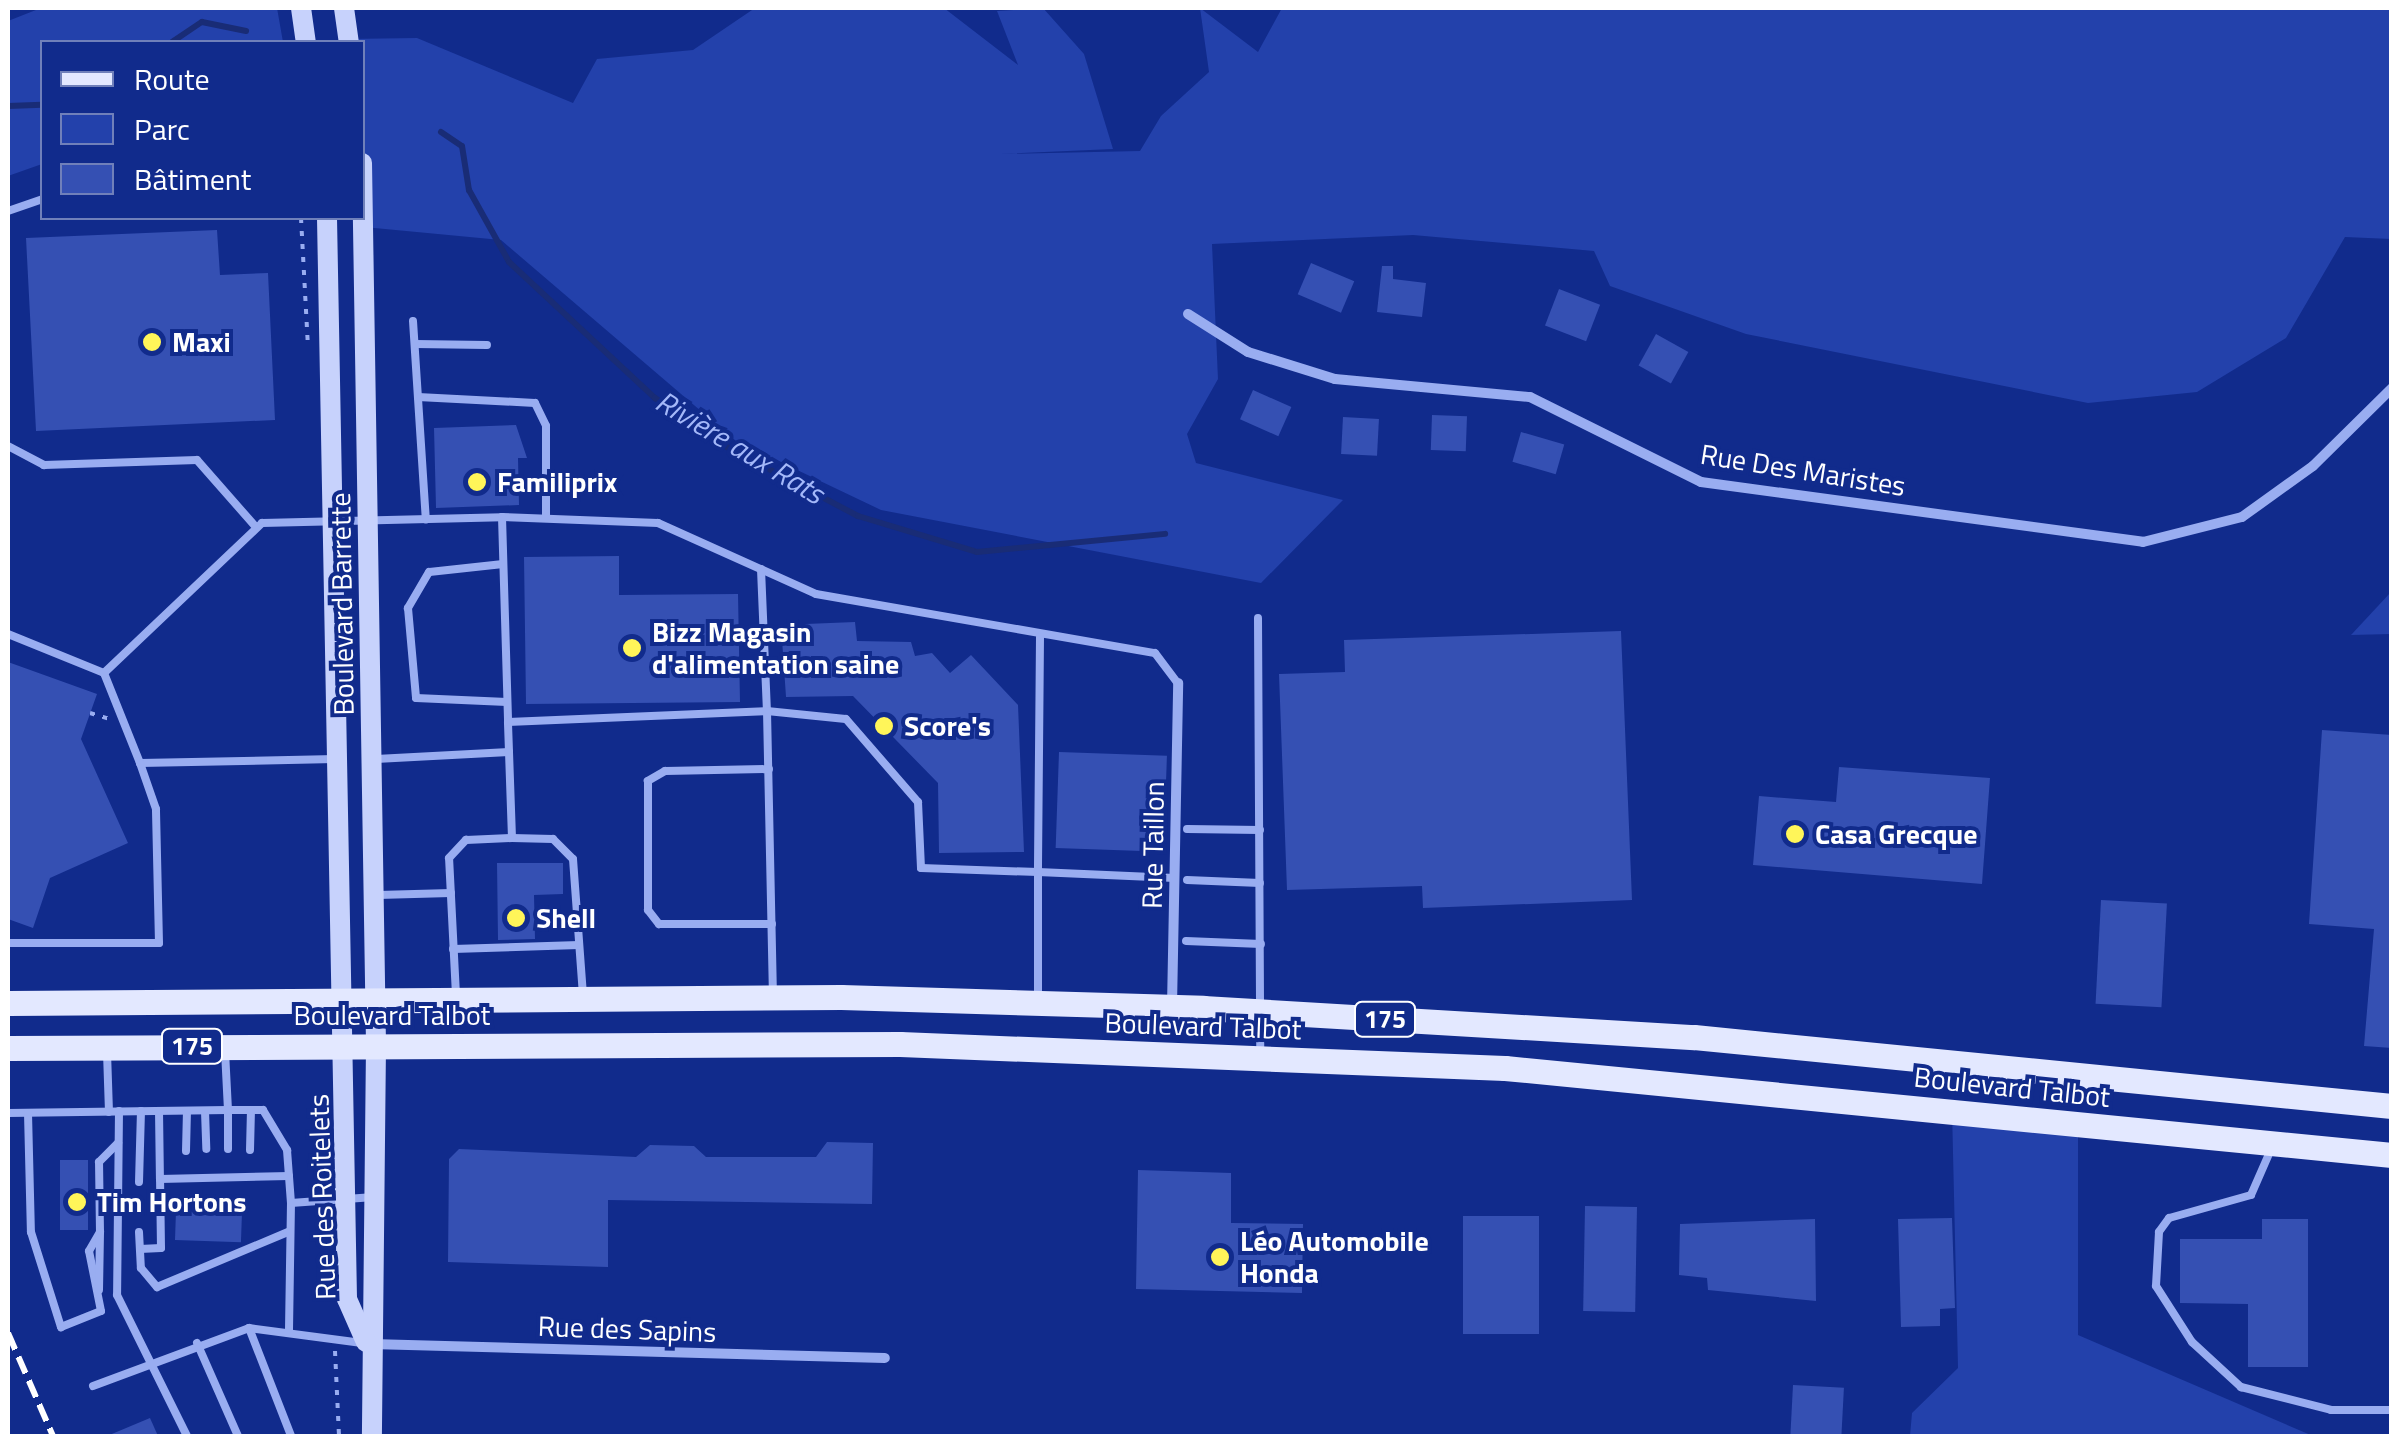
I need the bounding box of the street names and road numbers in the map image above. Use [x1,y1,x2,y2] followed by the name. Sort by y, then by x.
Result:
[1698,437,1908,503] street label: Rue Des Maristes
[323,492,361,716] street label: Boulevard Barrette
[1135,781,1171,909] street label: Rue Taillon
[294,998,490,1032] street label: Boulevard Talbot
[1352,999,1418,1039] road number: 175
[1104,1006,1302,1046] street label: Boulevard Talbot
[160,1026,224,1066] road number: 175
[1912,1060,2112,1114] street label: Boulevard Talbot
[302,1094,342,1300] street label: Rue des Roitelets
[537,1309,717,1349] street label: Rue des Sapins

